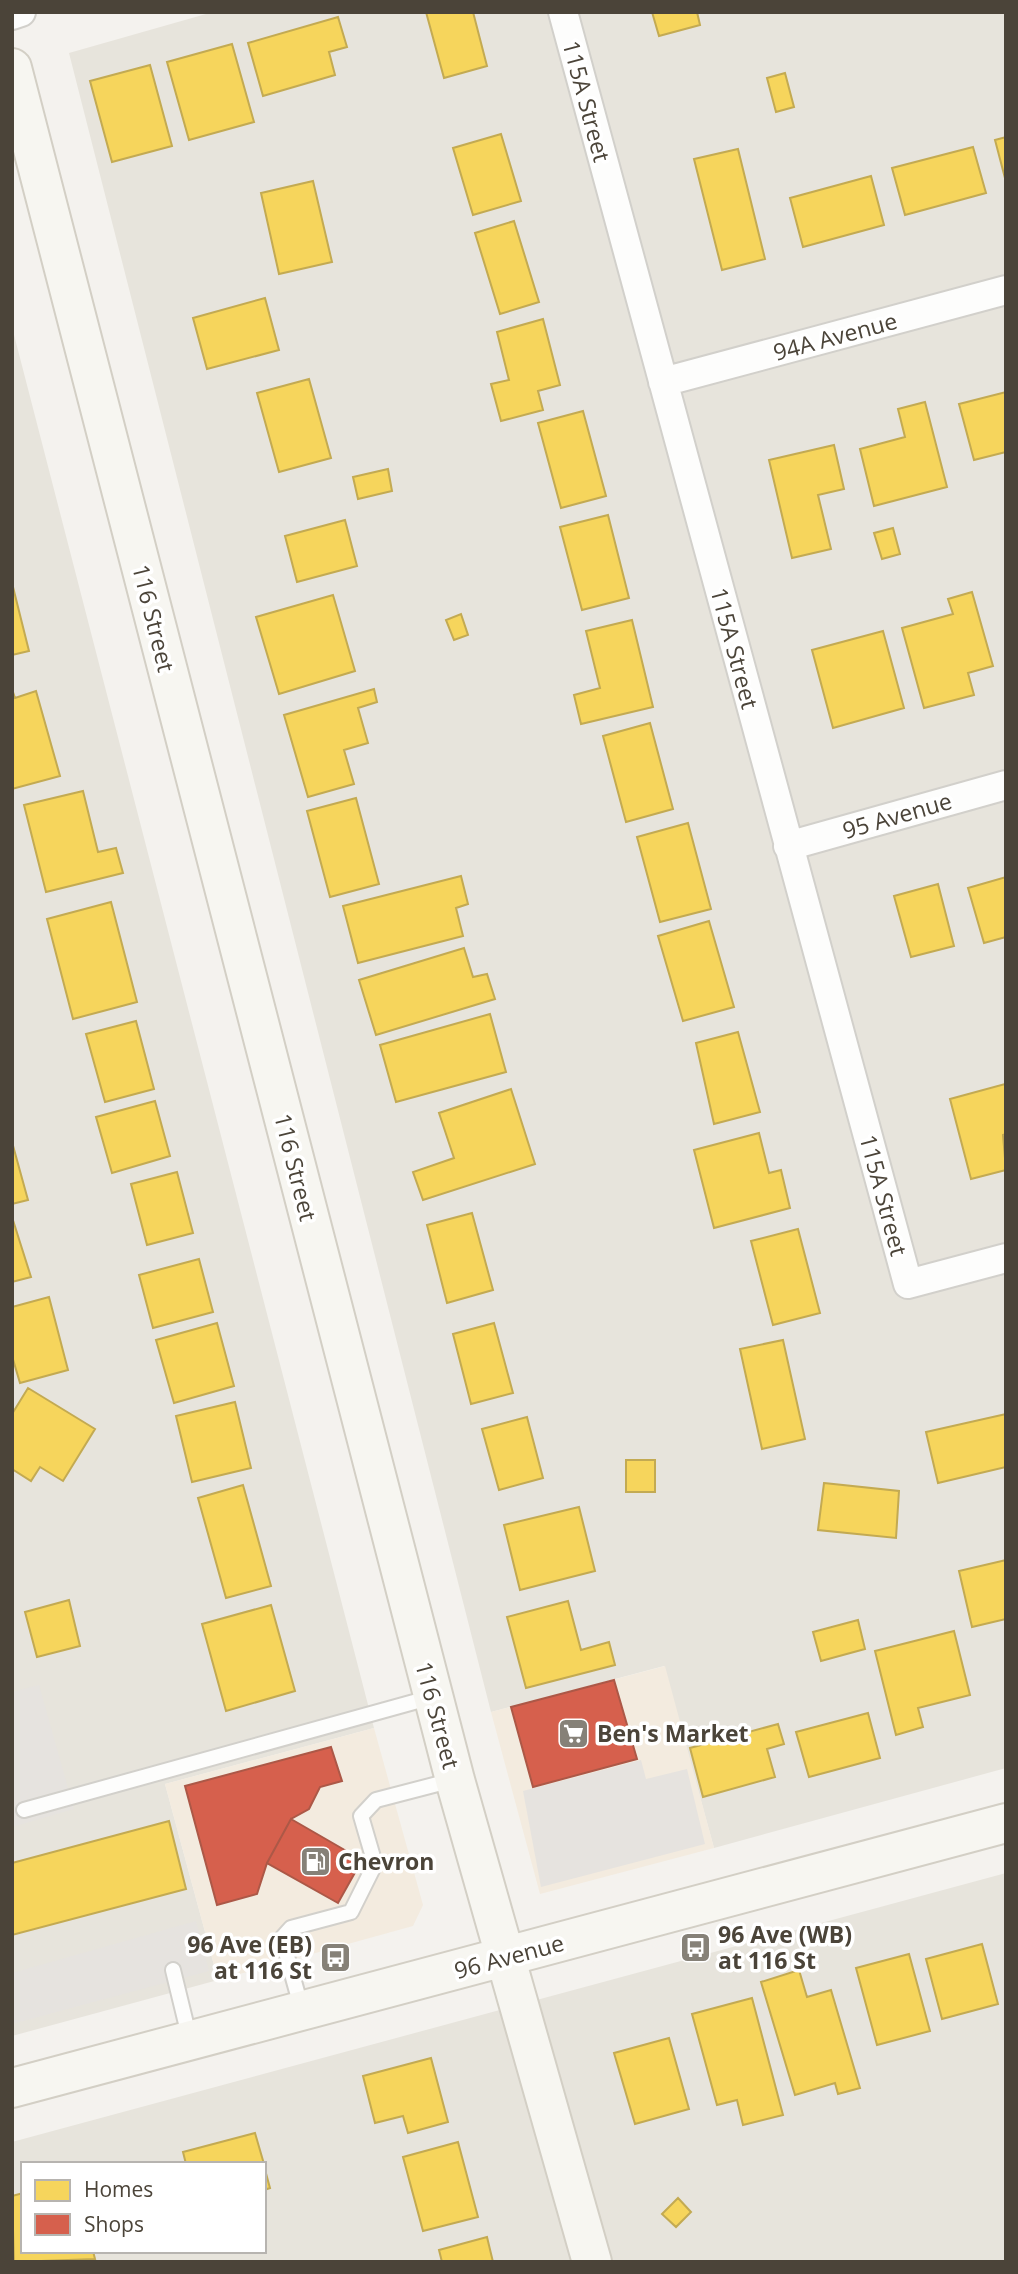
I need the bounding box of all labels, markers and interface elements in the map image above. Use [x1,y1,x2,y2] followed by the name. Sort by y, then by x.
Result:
[555,37,619,165] street label: 115A Street
[770,304,900,368] street label: 94A Avenue
[125,561,183,675] street label: 116 Street
[703,584,767,712] street label: 115A Street
[839,784,955,846] street label: 95 Avenue
[267,1110,325,1224] street label: 116 Street
[852,1131,916,1259] street label: 115A Street
[408,1658,468,1772] street label: 116 Street
[557,1716,591,1750] supermarket icon: Ben's Market
[597,1717,749,1749] place label: Ben's Market
[298,1844,332,1878] fuel station icon: Chevron
[338,1845,434,1877] place label: Chevron
[718,1918,852,1976] place label: 96 Ave (WB) at 116 St
[451,1926,567,1986] street label: 96 Avenue
[187,1928,312,1986] place label: 96 Ave (EB) at 116 St
[678,1930,712,1964] bus stop icon: 96 Ave (WB) at 116 St
[318,1940,352,1974] bus stop icon: 96 Ave (EB) at 116 St
[21,2162,266,2253] legend
[84,2175,153,2203] text: Homes
[84,2210,144,2238] text: Shops

